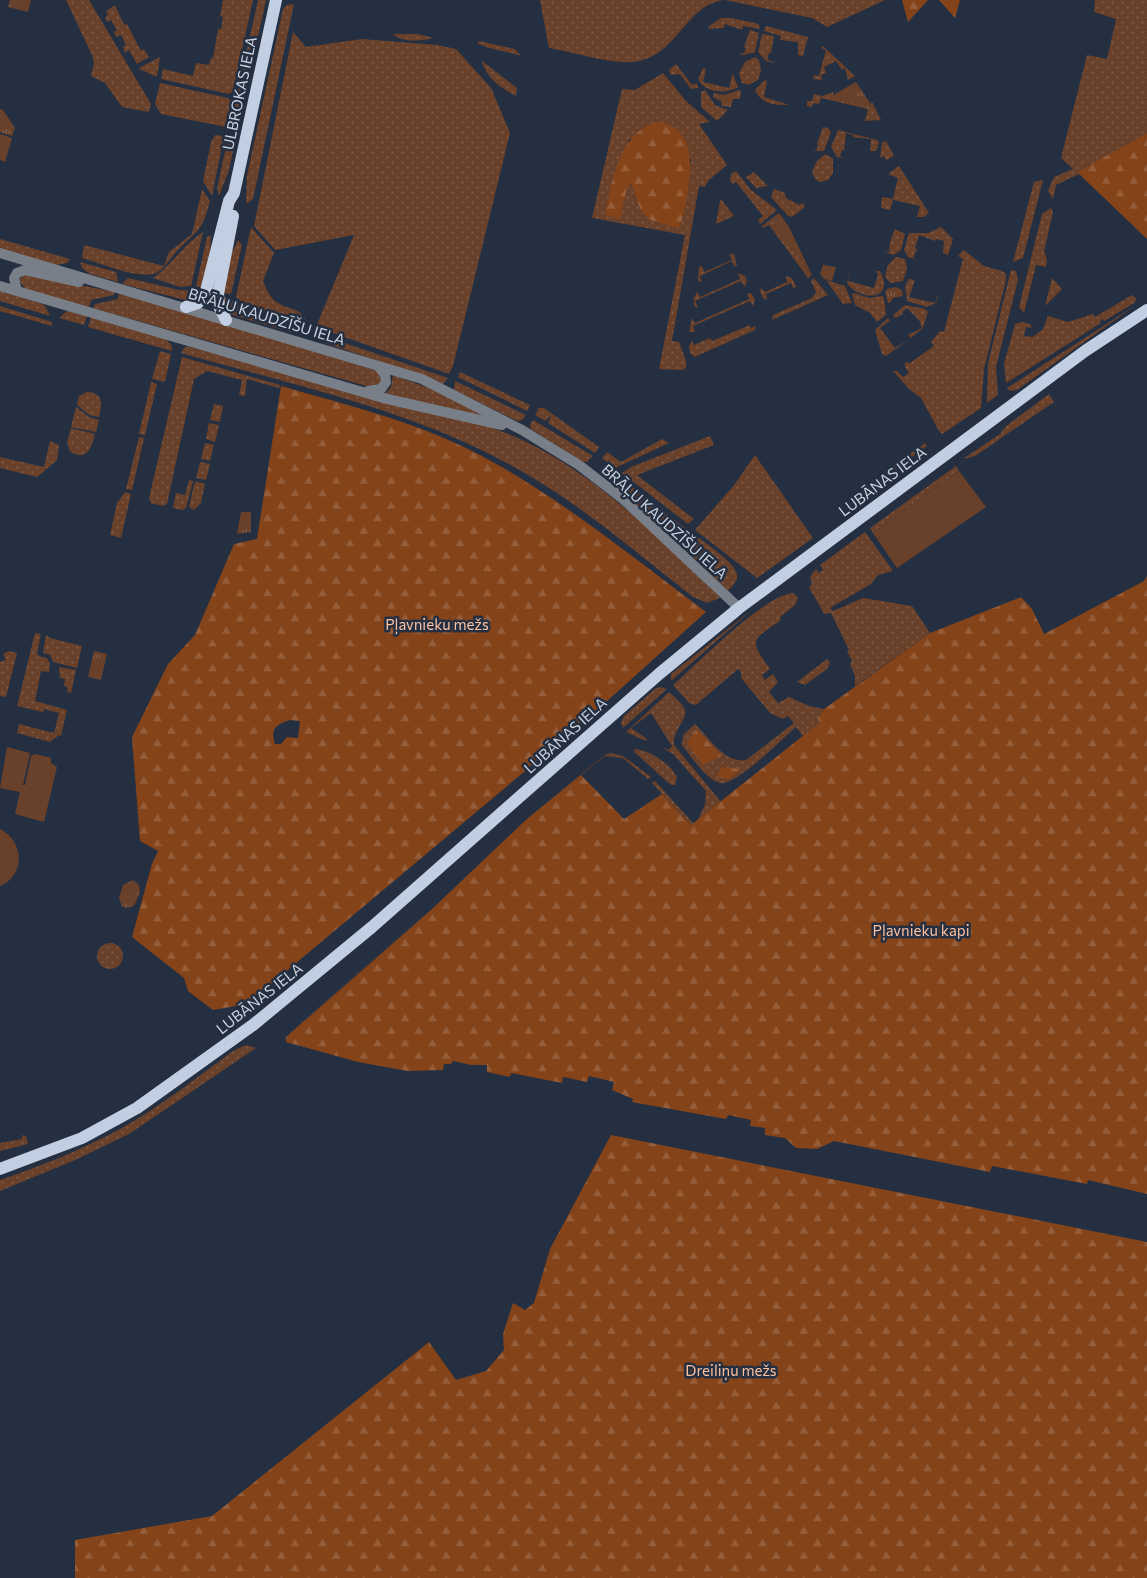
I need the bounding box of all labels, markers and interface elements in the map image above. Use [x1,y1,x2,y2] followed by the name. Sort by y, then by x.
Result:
[218,35,260,151] street label: ULBROKAS IELA
[186,283,348,350] street label: BRĀĻU KAUDZĪŠU IELA
[835,442,929,520] street label: LUBĀNAS IELA
[597,459,732,584] street label: BRĀĻU KAUDZĪŠU IELA
[385,615,489,635] park label: Pļavnieku mežs
[520,693,610,777] street label: LUBĀNAS IELA
[872,921,970,941] park label: Pļavnieku kapi
[212,959,306,1037] street label: LUBĀNAS IELA
[685,1361,777,1381] park label: Dreiliņu mežs

